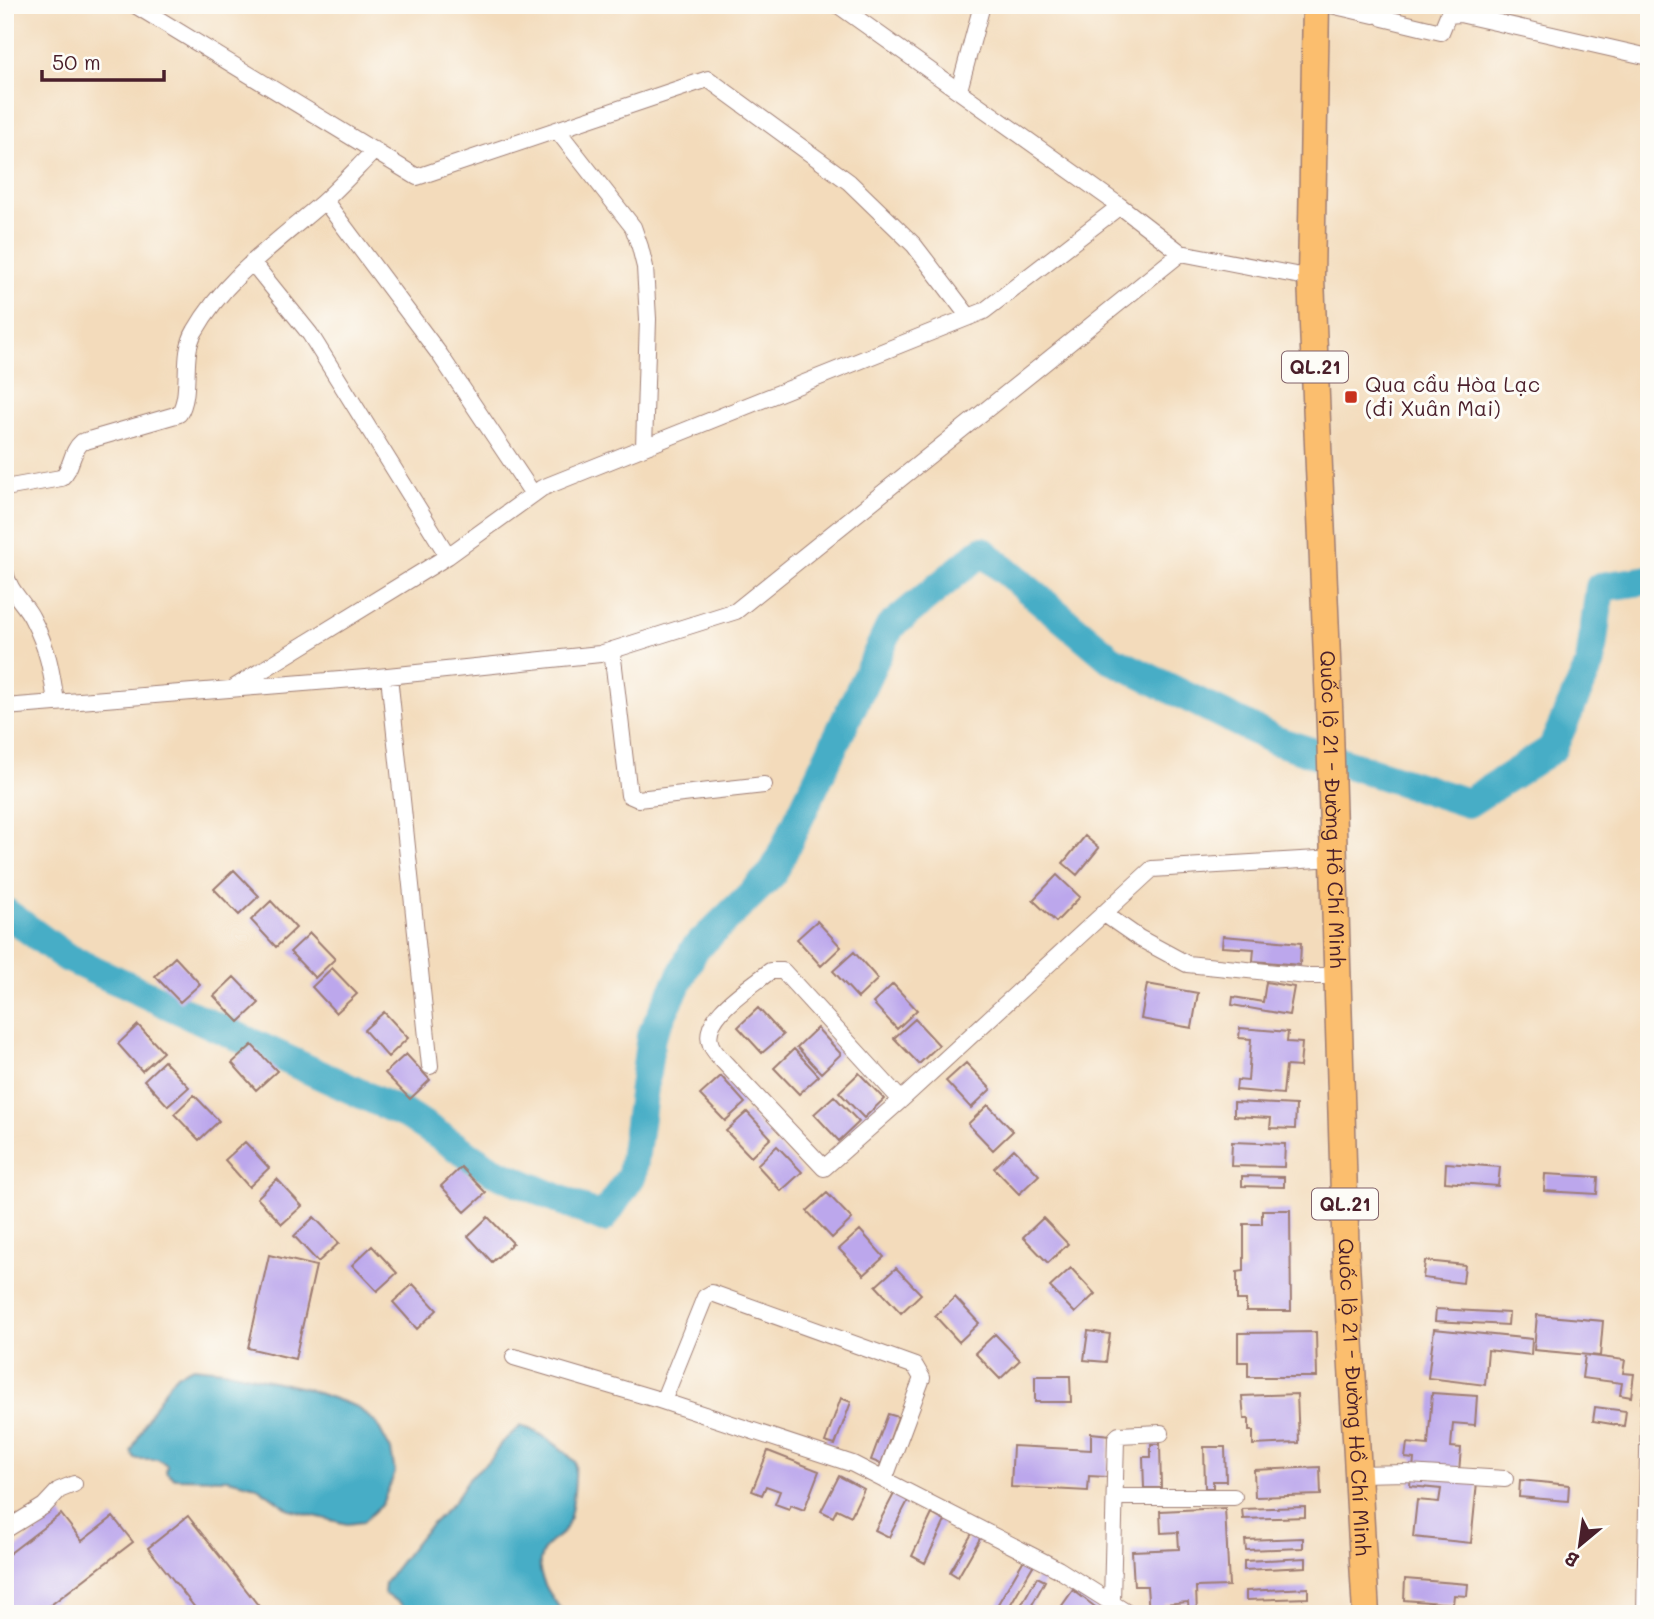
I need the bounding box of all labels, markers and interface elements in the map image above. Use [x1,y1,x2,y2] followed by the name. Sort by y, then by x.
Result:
[42,38,164,82] scale bar
[52,48,101,75] text: 50 m
[1282,352,1348,382] road number: QL.21
[1365,370,1540,421] place label: Qua cầu Hòa Lạc (đi Xuân Mai)
[1343,389,1359,405] marker: Qua cầu Hòa Lạc (đi Xuân Mai)
[1315,650,1352,969] street label: Quốc lộ 21 - Đường Hồ Chí Minh
[1312,1188,1378,1220] road number: QL.21
[1333,1238,1378,1557] street label: Quốc lộ 21 - Đường Hồ Chí Minh
[1546,1510,1616,1580] north arrow
[1560,1546,1583,1574] text: B

